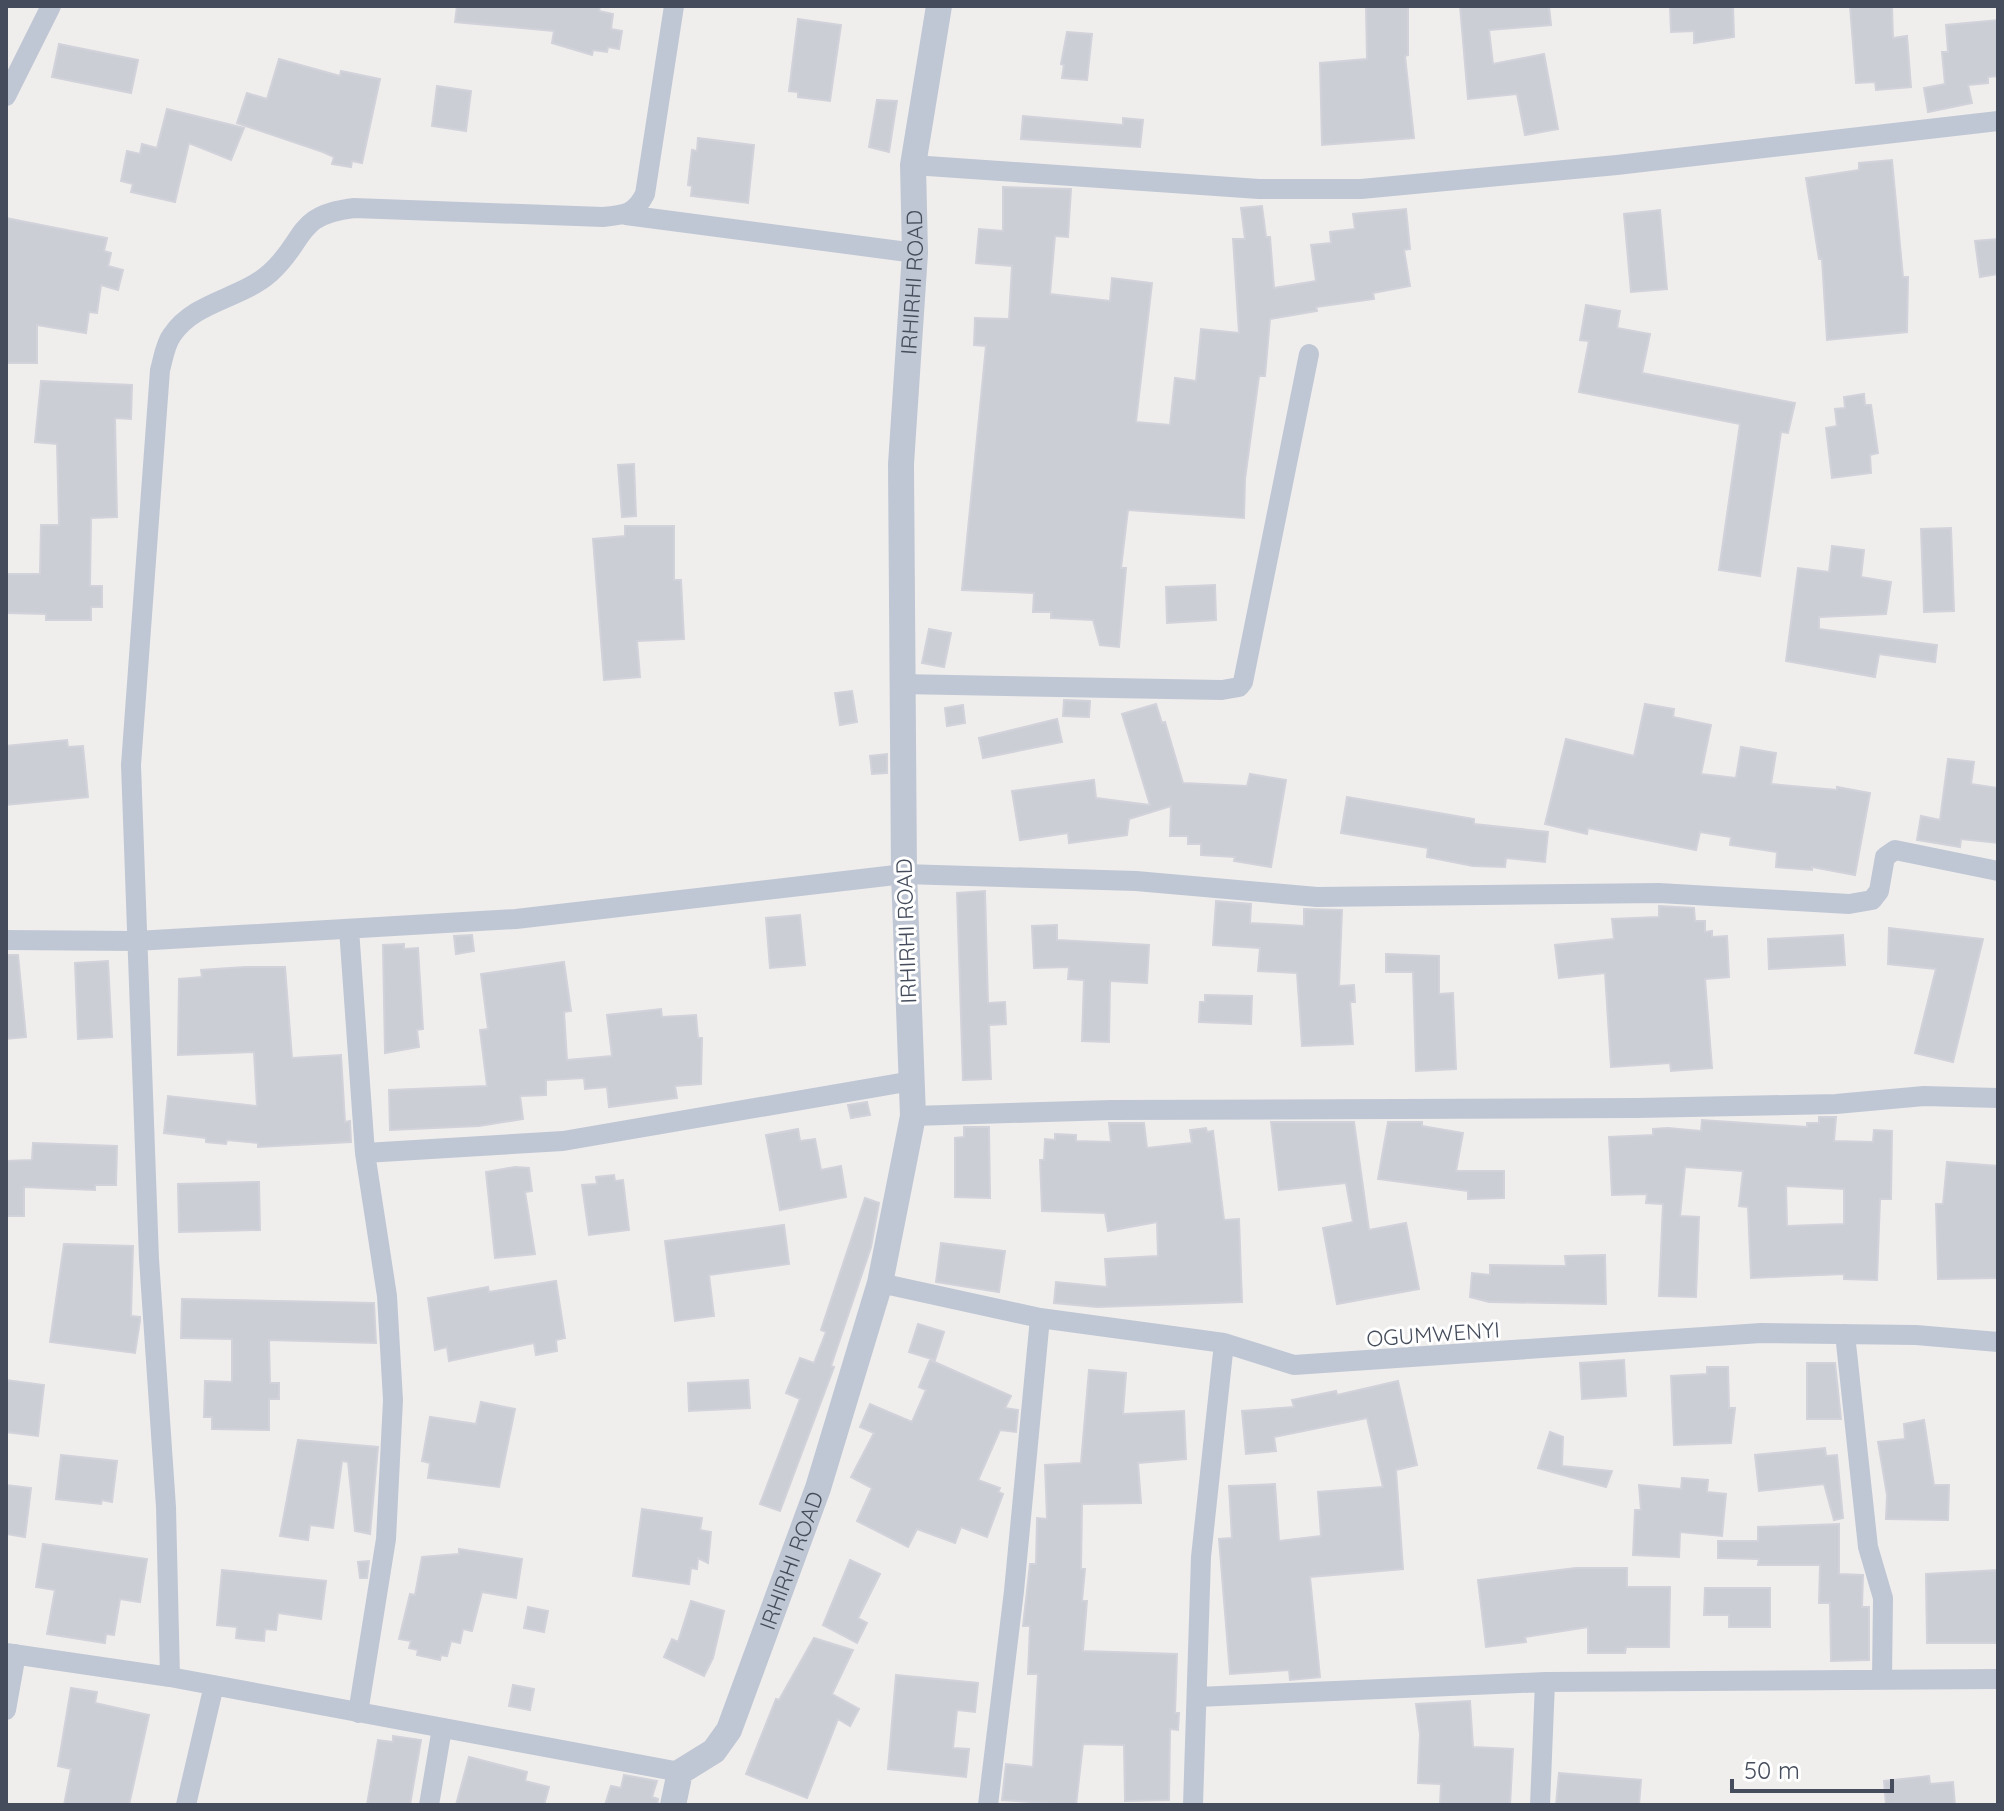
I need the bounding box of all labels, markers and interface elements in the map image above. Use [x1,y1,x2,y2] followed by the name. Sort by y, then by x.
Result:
[894,210,929,356] street label: IRHIRHI ROAD
[889,858,923,1004] street label: IRHIRHI ROAD
[1365,1315,1501,1353] street label: OGUMWENYI
[753,1488,829,1634] street label: IRHIRHI ROAD
[1732,1743,1892,1793] scale bar
[1744,1755,1800,1785] text: 50 m

